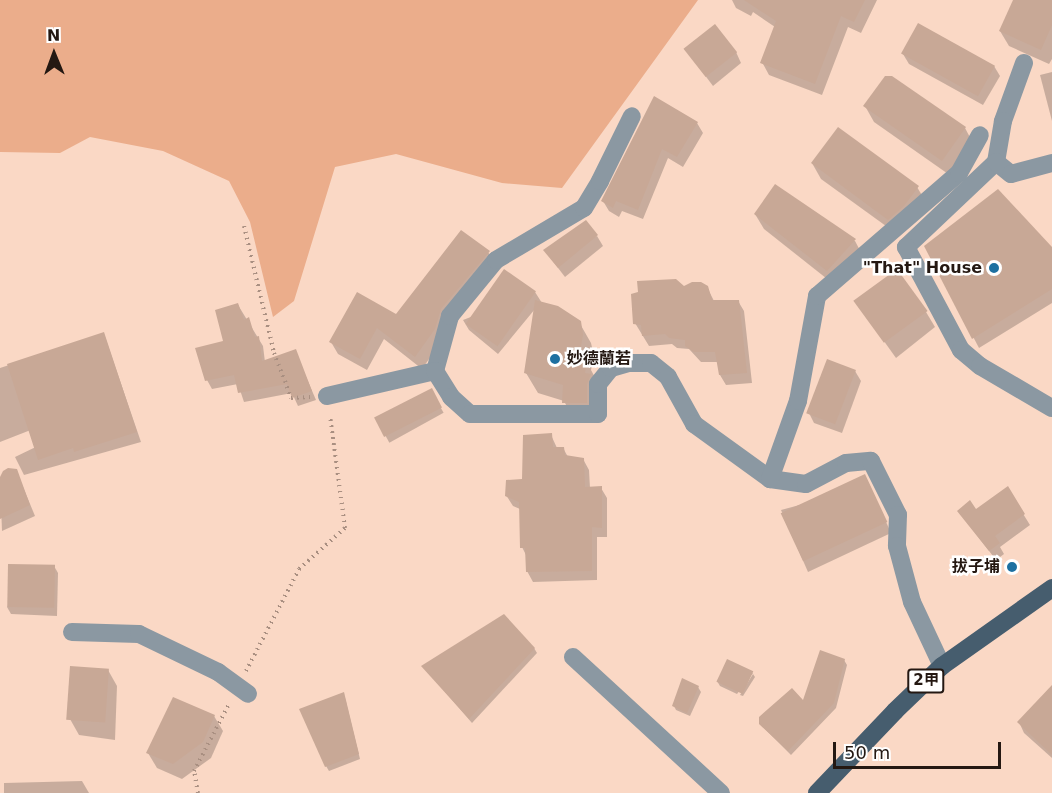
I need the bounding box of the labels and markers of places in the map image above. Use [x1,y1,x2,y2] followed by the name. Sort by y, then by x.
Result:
[863,258,982,278] place label: "That" House
[987,261,1001,275] marker: "That" House
[567,349,631,369] place label: 妙德蘭若
[548,352,562,366] marker: 妙德蘭若
[952,557,1000,577] place label: 拔子埔
[1005,560,1019,574] marker: 拔子埔

